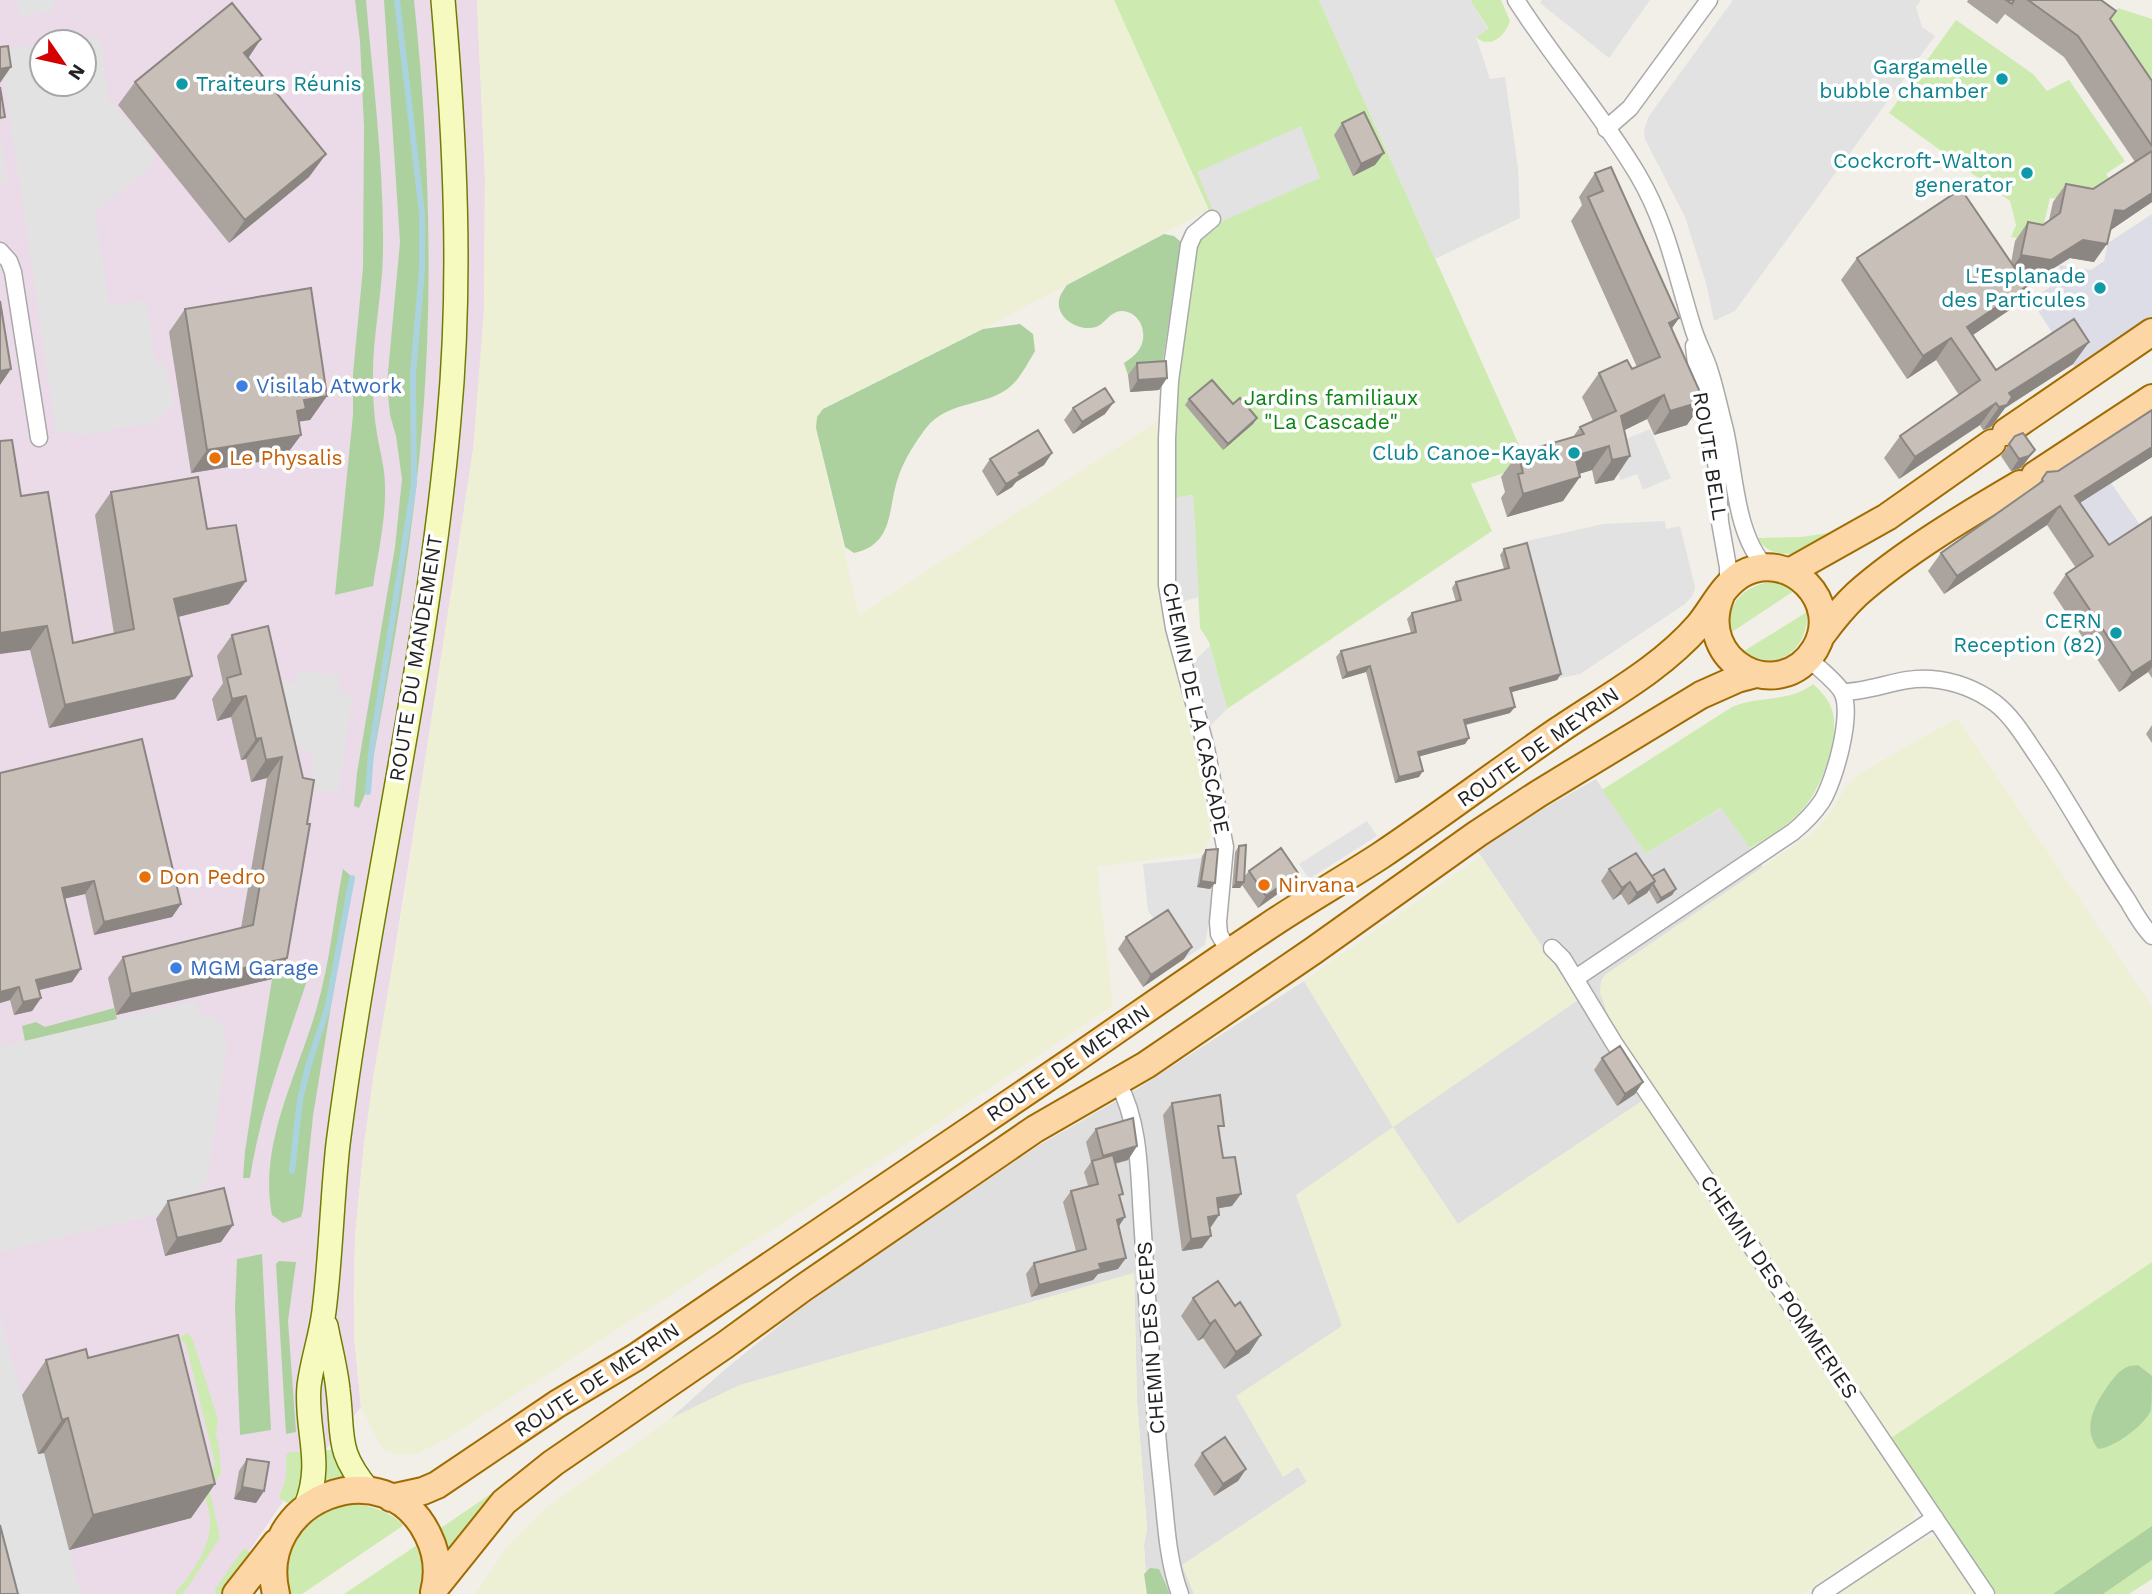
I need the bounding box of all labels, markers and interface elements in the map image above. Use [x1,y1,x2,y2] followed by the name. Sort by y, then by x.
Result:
[28,28,98,98] north arrow
[1819,54,1988,103] place label: Gargamelle bubble chamber
[63,60,90,84] text: N
[196,71,362,96] place label: Traiteurs Réunis
[1994,71,2010,87] marker: Gargamelle bubble chamber
[174,76,190,92] marker: Traiteurs Réunis
[1833,148,2013,197] place label: Cockcroft-Walton generator
[2019,165,2035,181] marker: Cockcroft-Walton generator
[1941,263,2086,312] place label: L'Esplanade des Particules
[2092,280,2108,296] marker: L'Esplanade des Particules
[256,373,402,398] place label: Visilab Atwork
[234,378,250,394] marker: Visilab Atwork
[1244,385,1418,434] park label: Jardins familiaux "La Cascade"
[1688,390,1733,522] street label: ROUTE BELL
[1372,440,1560,465] place label: Club Canoe-Kayak
[229,445,343,470] place label: Le Physalis
[1566,445,1582,461] marker: Club Canoe-Kayak
[207,450,223,466] marker: Le Physalis
[384,532,447,783] street label: ROUTE DU MANDEMENT
[1158,580,1235,836] street label: CHEMIN DE LA CASCADE
[1953,608,2102,657] place label: CERN Reception (82)
[2108,625,2124,641] marker: CERN Reception (82)
[1452,681,1623,812] street label: ROUTE DE MEYRIN
[159,864,266,889] place label: Don Pedro
[137,869,153,885] marker: Don Pedro
[1278,872,1355,897] place label: Nirvana
[1256,877,1272,893] marker: Nirvana
[190,955,319,980] place label: MGM Garage
[168,960,184,976] marker: MGM Garage
[981,999,1154,1127] street label: ROUTE DE MEYRIN
[1695,1170,1864,1403] street label: CHEMIN DES POMMERIES
[1131,1241,1170,1435] street label: CHEMIN DES CEPS
[509,1317,684,1442] street label: ROUTE DE MEYRIN

